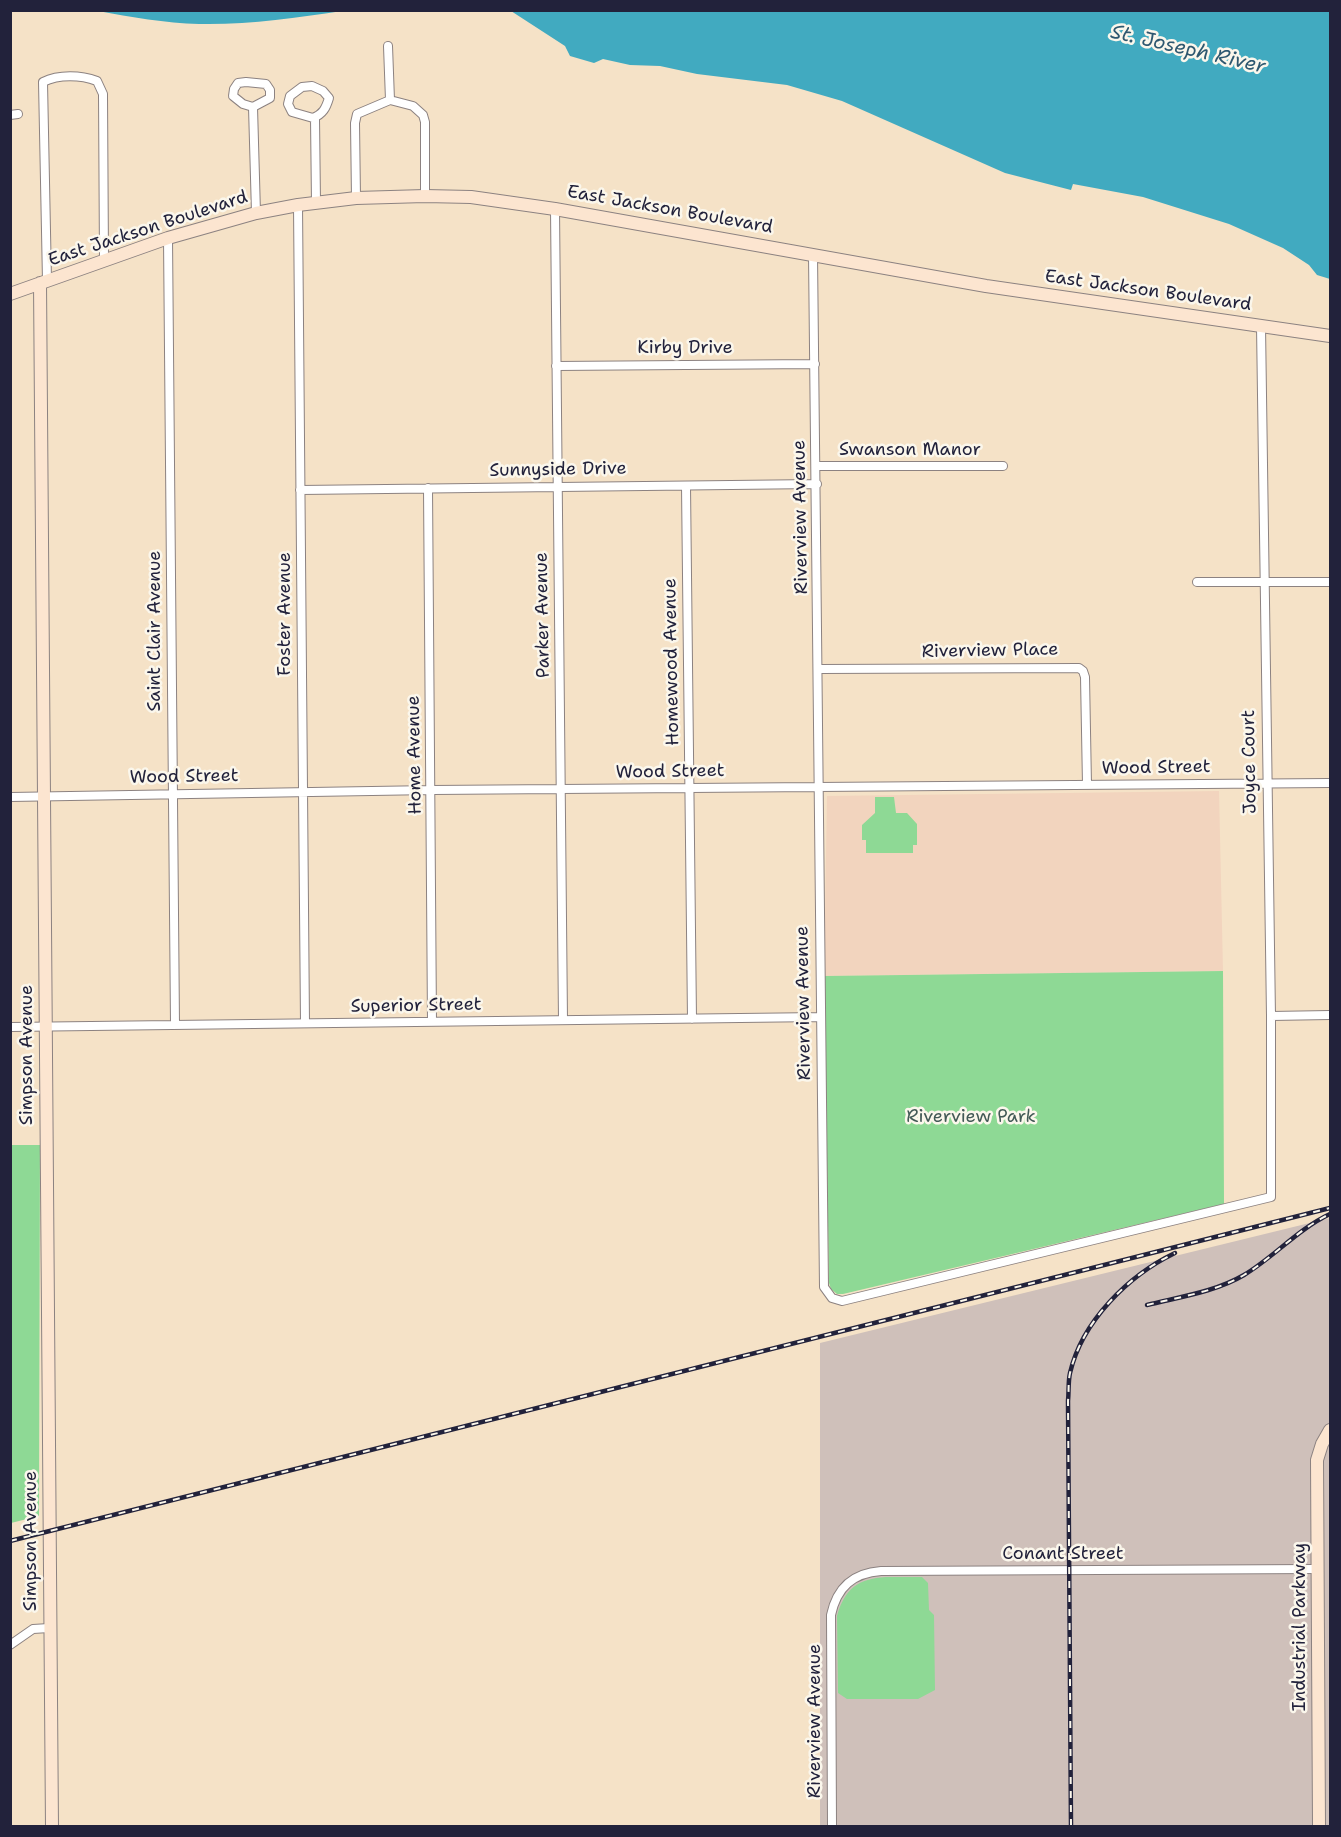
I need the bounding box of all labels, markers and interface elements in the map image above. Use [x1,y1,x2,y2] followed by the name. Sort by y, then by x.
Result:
[1108,21,1268,79] water label: St. Joseph River
[566,181,774,239] street label: East Jackson Boulevard
[46,187,250,271] street label: East Jackson Boulevard
[1043,266,1253,316] street label: East Jackson Boulevard
[637,337,733,359] street label: Kirby Drive
[839,439,981,461] street label: Swanson Manor
[789,440,813,594] street label: Riverview Avenue
[489,458,627,482] street label: Sunnyside Drive
[144,551,166,711] street label: Saint Clair Avenue
[274,552,296,676] street label: Foster Avenue
[531,552,555,678] street label: Parker Avenue
[660,578,684,746] street label: Homewood Avenue
[921,639,1059,663] street label: Riverview Place
[403,695,427,815] street label: Home Avenue
[1238,710,1262,814] street label: Joyce Court
[1101,756,1211,780] street label: Wood Street
[615,760,725,784] street label: Wood Street
[129,765,239,789] street label: Wood Street
[792,926,816,1080] street label: Riverview Avenue
[16,985,38,1125] street label: Simpson Avenue
[350,994,482,1018] street label: Superior Street
[906,1106,1036,1128] park label: Riverview Park
[20,1471,42,1611] street label: Simpson Avenue
[1002,1543,1124,1565] street label: Conant Street
[1289,1543,1311,1711] street label: Industrial Parkway
[804,1644,826,1798] street label: Riverview Avenue

